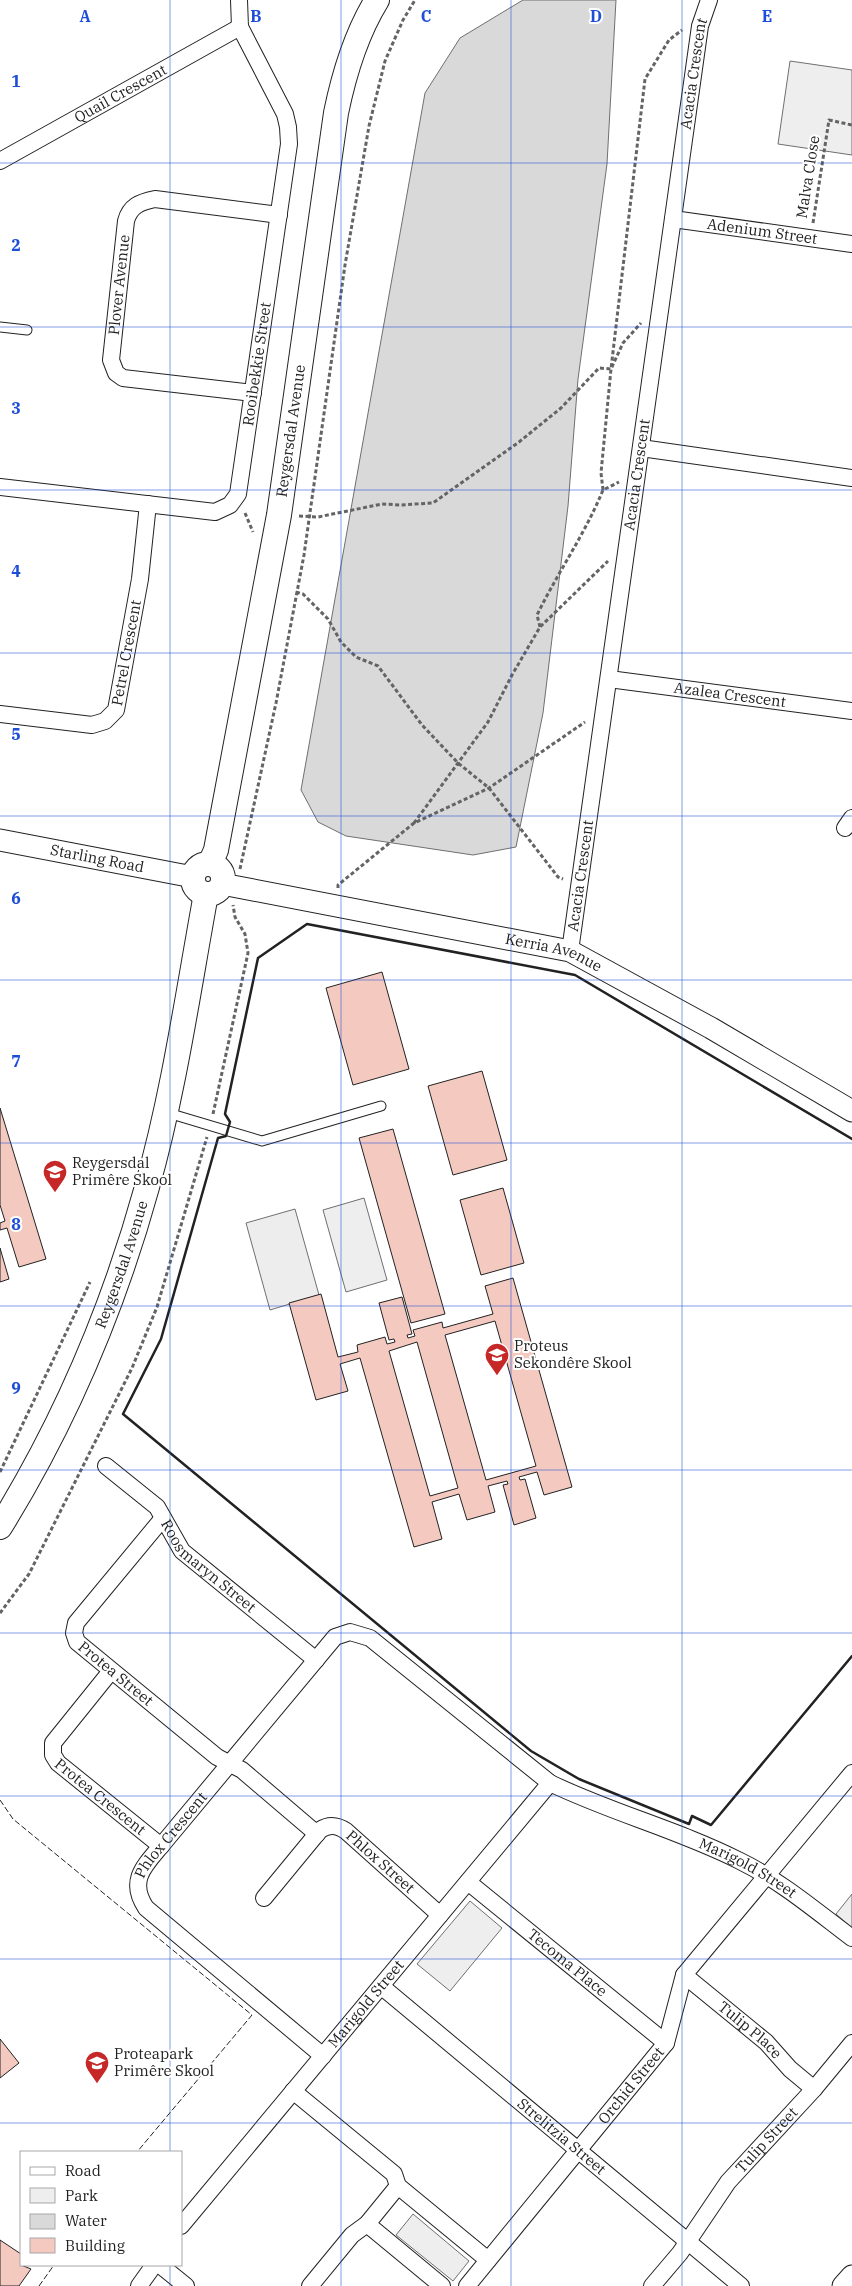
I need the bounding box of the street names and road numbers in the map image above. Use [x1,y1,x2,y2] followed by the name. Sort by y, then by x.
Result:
[676,15,711,131] street label: Acacia Crescent
[71,60,170,127] street label: Quail Crescent
[792,134,823,220] street label: Malva Close
[706,214,818,248] street label: Adenium Street
[104,234,133,336] street label: Plover Avenue
[238,301,275,427] street label: Rooibekkie Street
[272,363,309,498] street label: Reygersdal Avenue
[619,418,654,532] street label: Acacia Crescent
[107,598,145,707] street label: Petrel Crescent
[673,678,787,711] street label: Azalea Crescent
[563,819,597,933] street label: Acacia Crescent
[49,840,146,876] street label: Starling Road
[504,929,606,976] street label: Kerria Avenue
[90,1198,152,1331] street label: Reygersdal Avenue
[157,1516,260,1616] street label: Roosmaryn Street
[74,1637,157,1710] street label: Protea Street
[51,1754,150,1839] street label: Protea Crescent
[130,1788,211,1881] street label: Phlox Crescent
[342,1826,419,1897] street label: Phlox Street
[696,1833,800,1902] street label: Marigold Street
[524,1924,611,2000] street label: Tecoma Place
[324,1956,408,2051] street label: Marigold Street
[715,1997,786,2062] street label: Tulip Place
[594,2043,668,2128] street label: Orchid Street
[514,2094,610,2178] street label: Strelitzia Street
[731,2103,801,2177] street label: Tulip Street

